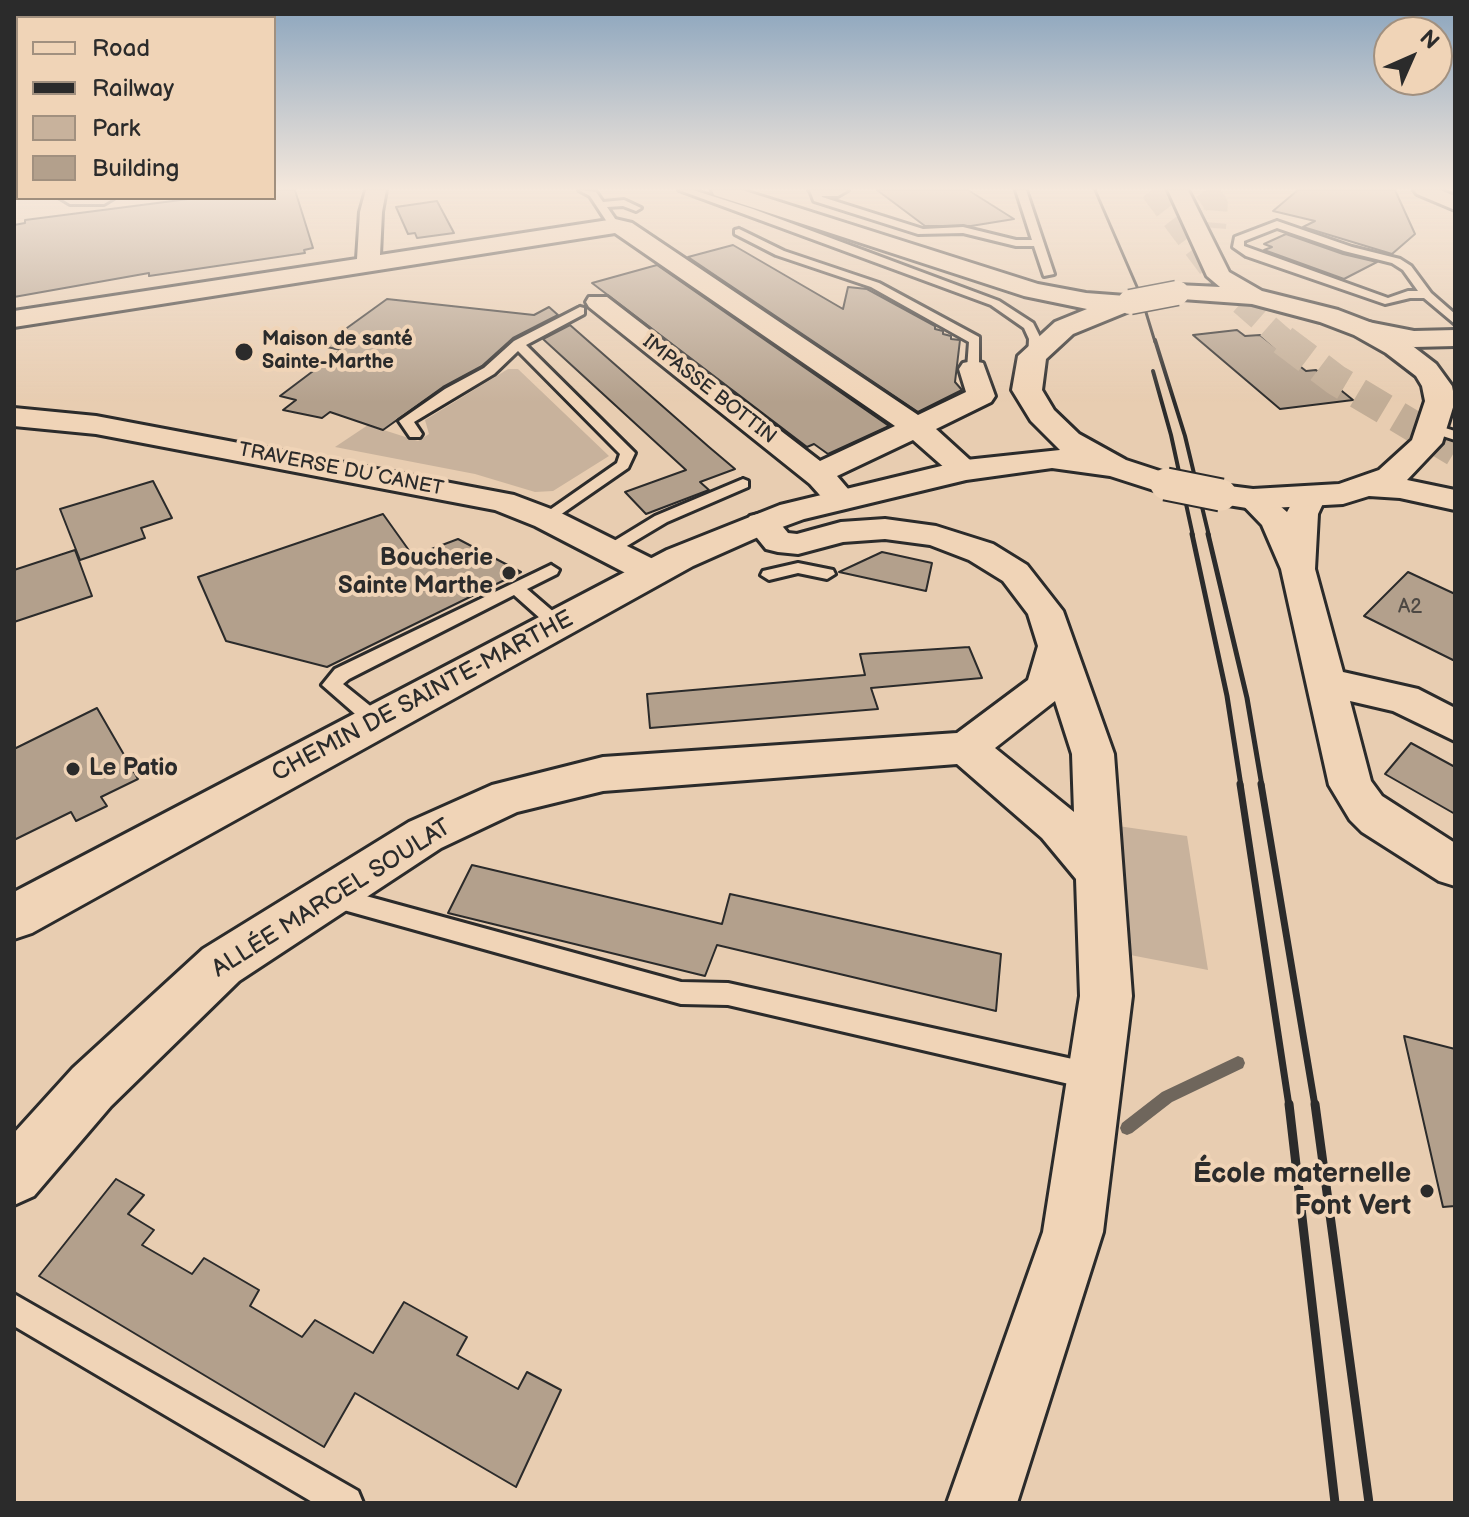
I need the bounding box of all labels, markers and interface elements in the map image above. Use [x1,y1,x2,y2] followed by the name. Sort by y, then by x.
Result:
[16,16,276,200] legend
[1373,16,1453,96] north arrow
[1414,25,1444,55] text: N
[92,34,150,63] text: Road
[92,74,174,103] text: Railway
[92,114,140,143] text: Park
[92,154,179,183] text: Building
[262,328,413,375] place label: Maison de santé Sainte-Marthe
[637,330,781,450] street label: IMPASSE BOTTIN
[233,341,255,363] marker: Maison de santé Sainte-Marthe
[236,438,446,502] street label: TRAVERSE DU CANET
[338,545,493,601] place label: Boucherie Sainte Marthe
[500,564,518,582] marker: Boucherie Sainte Marthe
[1398,596,1422,620] house number: A2
[268,605,578,789] street label: CHEMIN DE SAINTE-MARTHE
[89,755,178,783] place label: Le Patio
[64,760,82,778] marker: Le Patio
[207,814,457,984] street label: ALLÉE MARCEL SOULAT
[1193,1158,1411,1224] place label: École maternelle Font Vert
[1418,1182,1436,1200] marker: École maternelle Font Vert

